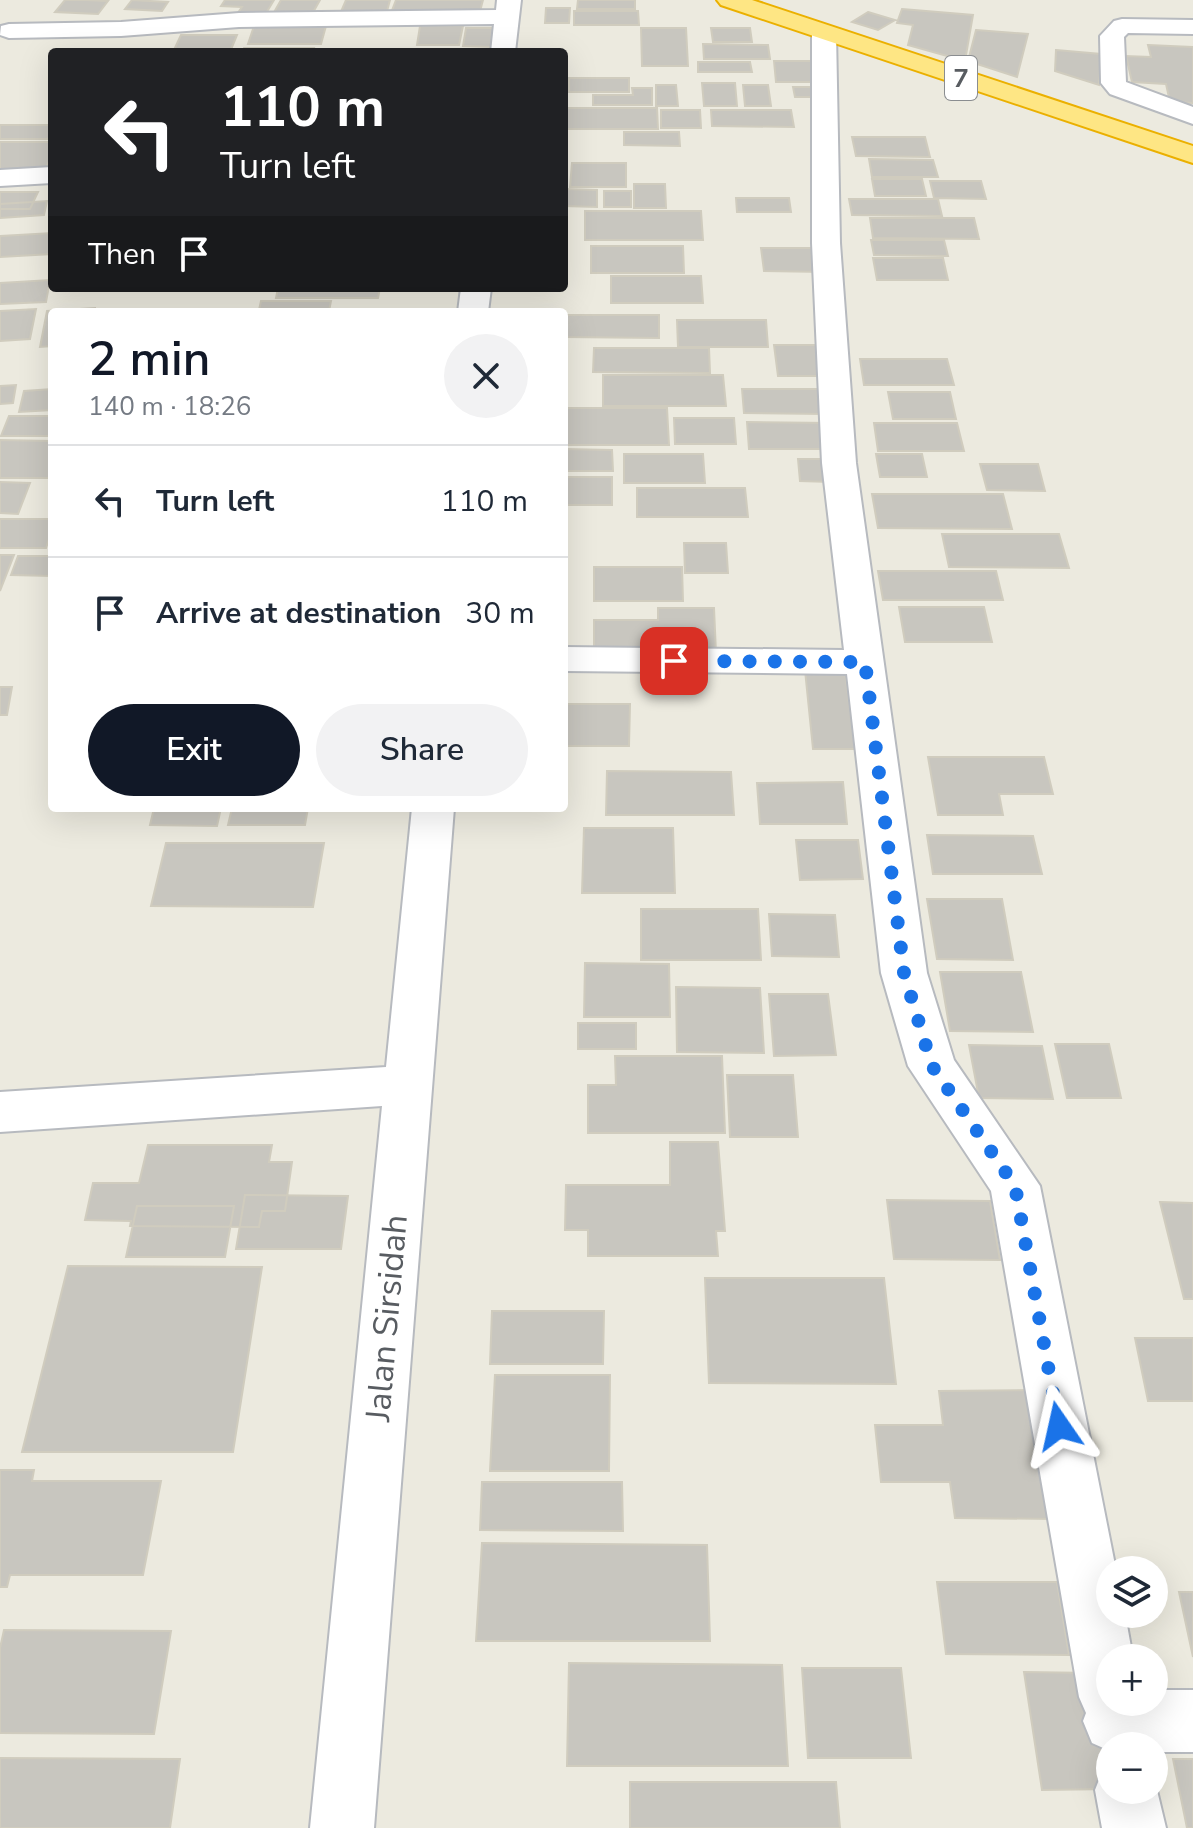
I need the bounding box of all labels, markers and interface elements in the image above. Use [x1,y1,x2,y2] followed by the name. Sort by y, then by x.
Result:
[945,56,977,100] road number: 7
[220,69,385,146] text: 110 m
[88,80,192,184] icon: left
[220,142,355,191] text: Turn left
[172,232,216,276] icon: arrive
[88,234,156,275] text: Then
[88,326,210,392] text: 2 min
[444,334,528,418] button: close
[88,389,251,424] text: 140 m · 18:26
[88,479,132,523] icon: left
[156,481,274,522] text: Turn left
[441,481,528,522] text: 110 m
[88,591,132,635] icon: arrive
[156,593,441,634] text: Arrive at destination
[465,593,535,634] text: 30 m
[640,627,708,695] pin
[652,639,696,683] icon: arrive
[88,704,300,796] button: Exit
[316,704,528,796] button: Share
[355,1213,419,1424] street label: Jalan Sirsidah
[1017,1384,1101,1468] position arrow
[1096,1556,1168,1804] map controls
[1096,1556,1168,1628] button: layers
[1096,1644,1168,1716] button: +
[1096,1732,1168,1804] button: −

